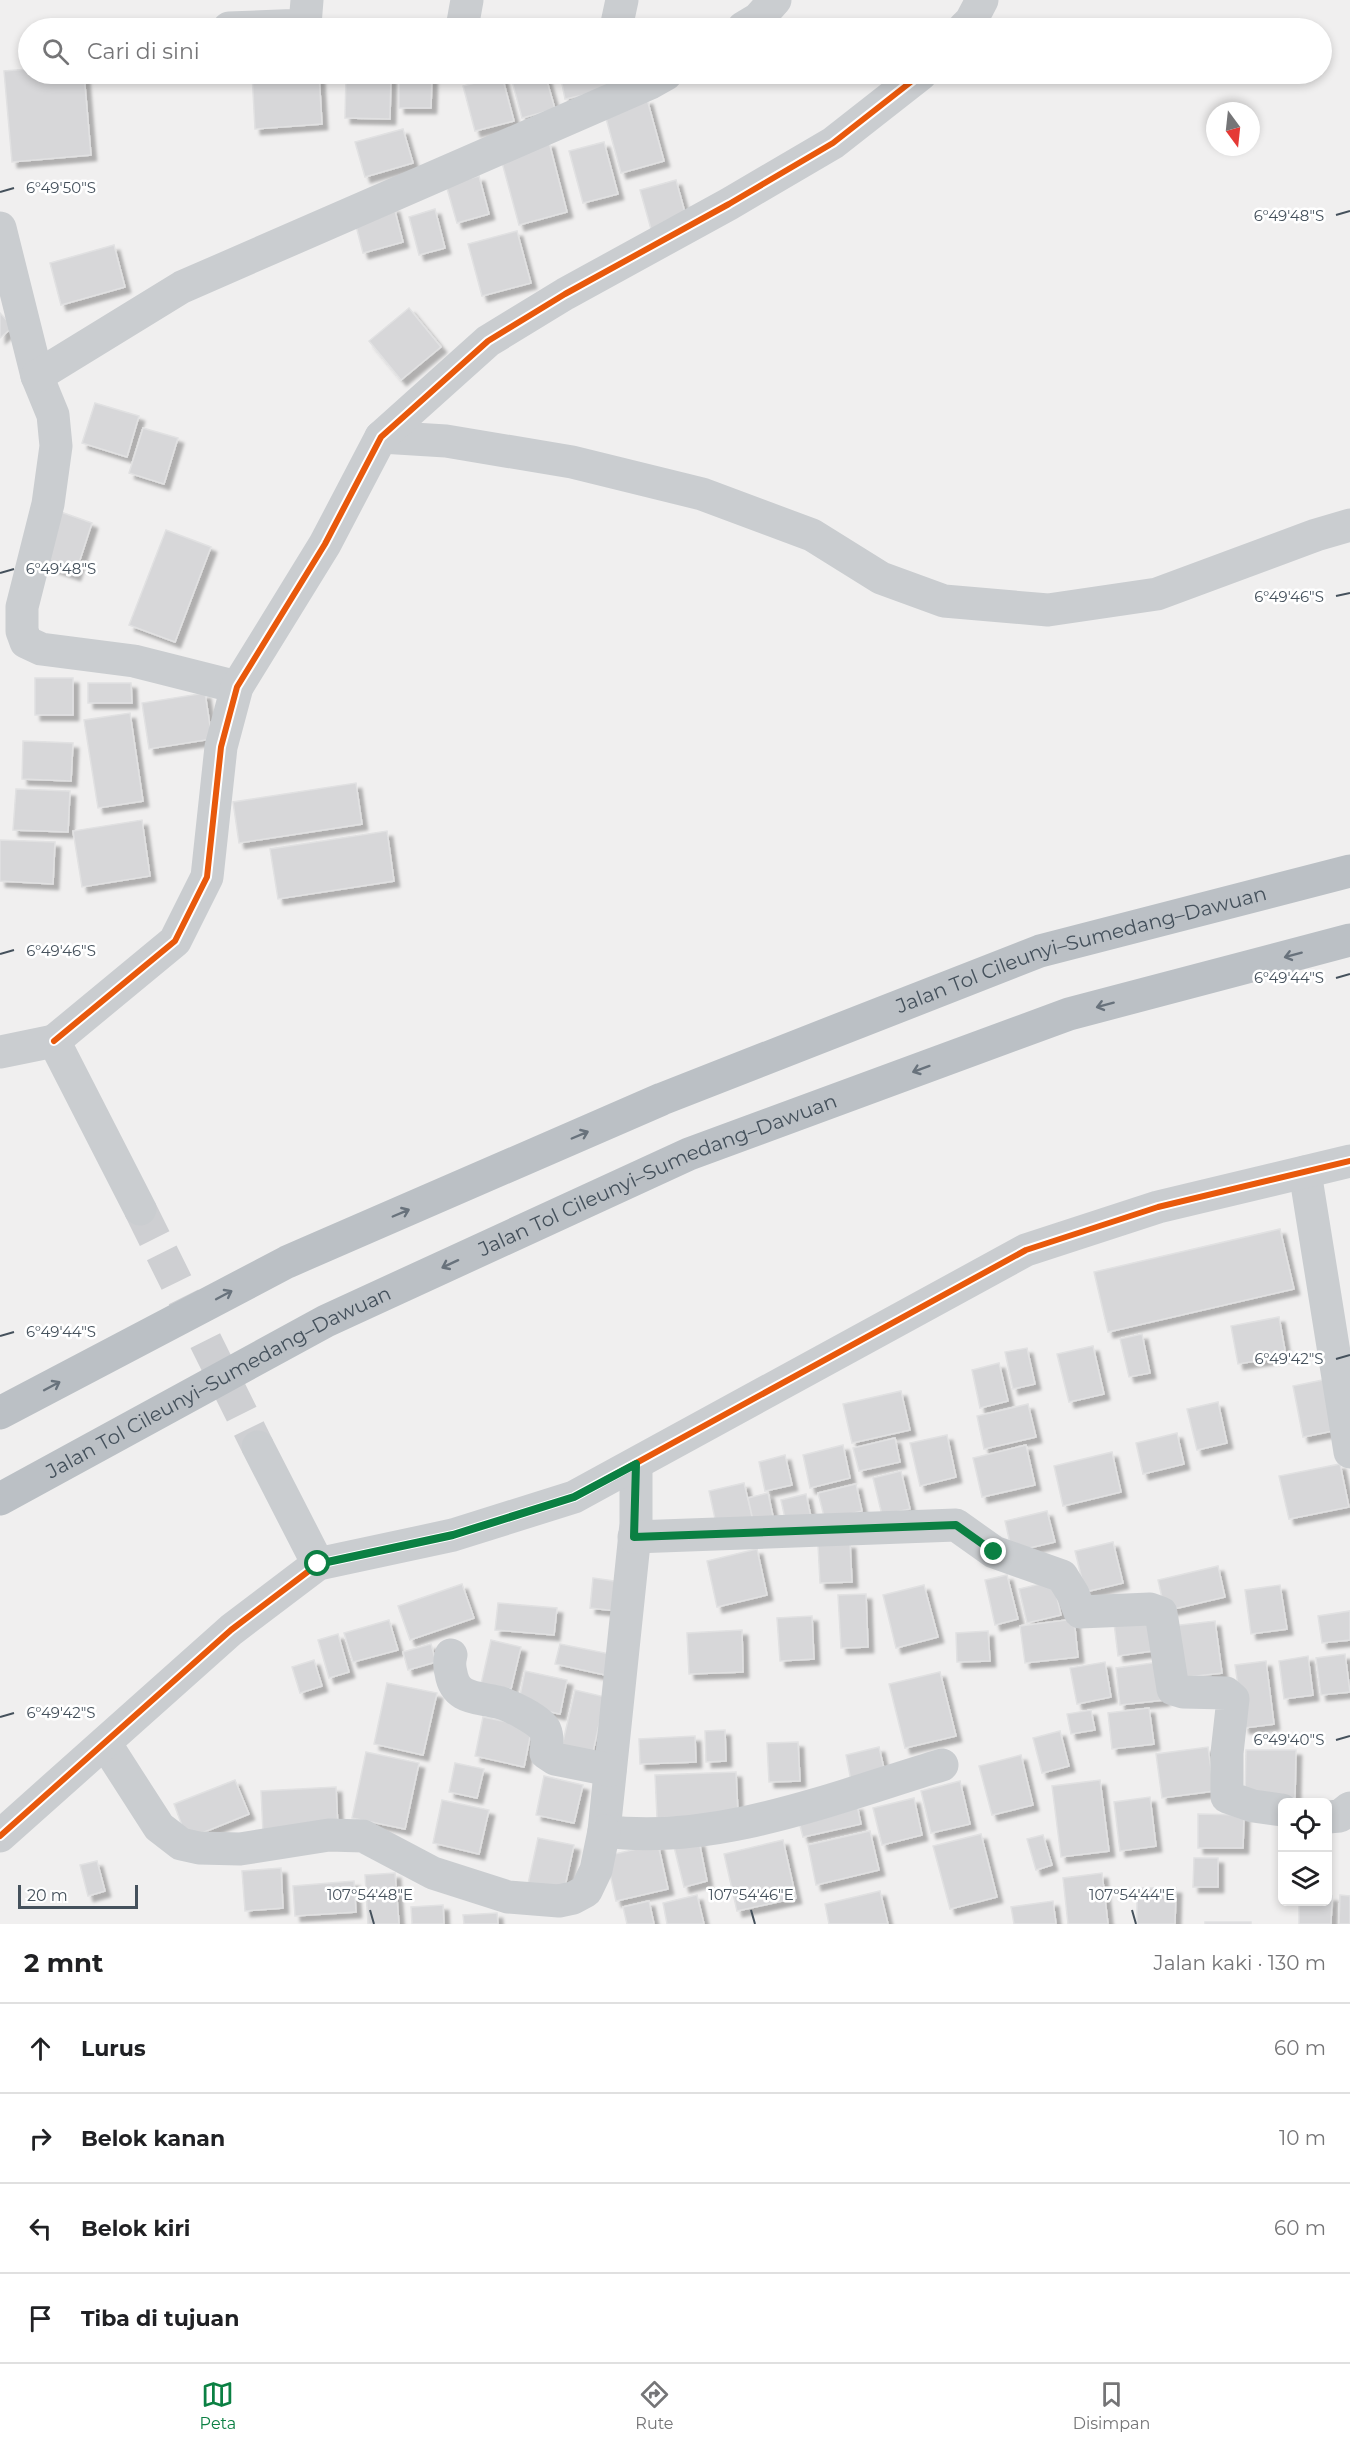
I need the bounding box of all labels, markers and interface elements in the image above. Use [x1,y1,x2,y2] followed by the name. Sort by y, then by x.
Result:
[18,18,1332,84] search box
[39,35,72,68] icon: search
[87,38,200,65] text: Cari di sini
[1206,102,1260,156] north arrow
[26,178,96,197] text: 6°49'50"S
[1254,206,1324,225] text: 6°49'48"S
[26,559,96,578] text: 6°49'48"S
[1254,587,1324,606] text: 6°49'46"S
[892,881,1269,1019] street label: Jalan Tol Cileunyi–Sumedang–Dawuan
[26,941,96,960] text: 6°49'46"S
[1284,949,1303,961] one-way arrow
[1254,968,1324,987] text: 6°49'44"S
[1096,999,1115,1011] one-way arrow
[912,1064,931,1075] one-way arrow
[474,1089,840,1262] street label: Jalan Tol Cileunyi–Sumedang–Dawuan
[570,1129,588,1140] one-way arrow
[392,1206,410,1217] one-way arrow
[442,1258,460,1270] one-way arrow
[41,1281,395,1484] street label: Jalan Tol Cileunyi–Sumedang–Dawuan
[215,1289,233,1300] one-way arrow
[26,1322,96,1341] text: 6°49'44"S
[1254,1349,1324,1368] text: 6°49'42"S
[42,1380,60,1391] one-way arrow
[980,1538,1006,1564] route end
[304,1550,330,1576] route start
[26,1703,96,1722] text: 6°49'42"S
[1254,1730,1324,1749] text: 6°49'40"S
[1278,1798,1332,1906] map controls
[1278,1798,1332,1852] button: locate
[1278,1852,1332,1906] button: layers
[18,1882,138,1910] scale bar
[327,1885,413,1904] text: 107°54'48"E
[708,1885,794,1904] text: 107°54'46"E
[1089,1885,1175,1904] text: 107°54'44"E
[27,1886,68,1905] text: 20 m
[24,1947,103,1979] text: 2 mnt
[1154,1951,1326,1975] text: Jalan kaki · 130 m
[24,2032,57,2065] icon: ahead
[81,2035,146,2062] text: Lurus
[1274,2036,1326,2060] text: 60 m
[24,2122,57,2155] icon: right
[81,2125,225,2152] text: Belok kanan
[1279,2126,1326,2150] text: 10 m
[24,2212,57,2245] icon: left
[81,2215,190,2242] text: Belok kiri
[1274,2216,1326,2240] text: 60 m
[24,2302,57,2335] icon: arrive
[81,2305,239,2332] text: Tiba di tujuan
[200,2378,236,2433] tab: Peta
[635,2378,674,2433] tab: Rute
[1073,2378,1150,2433] tab: Disimpan

